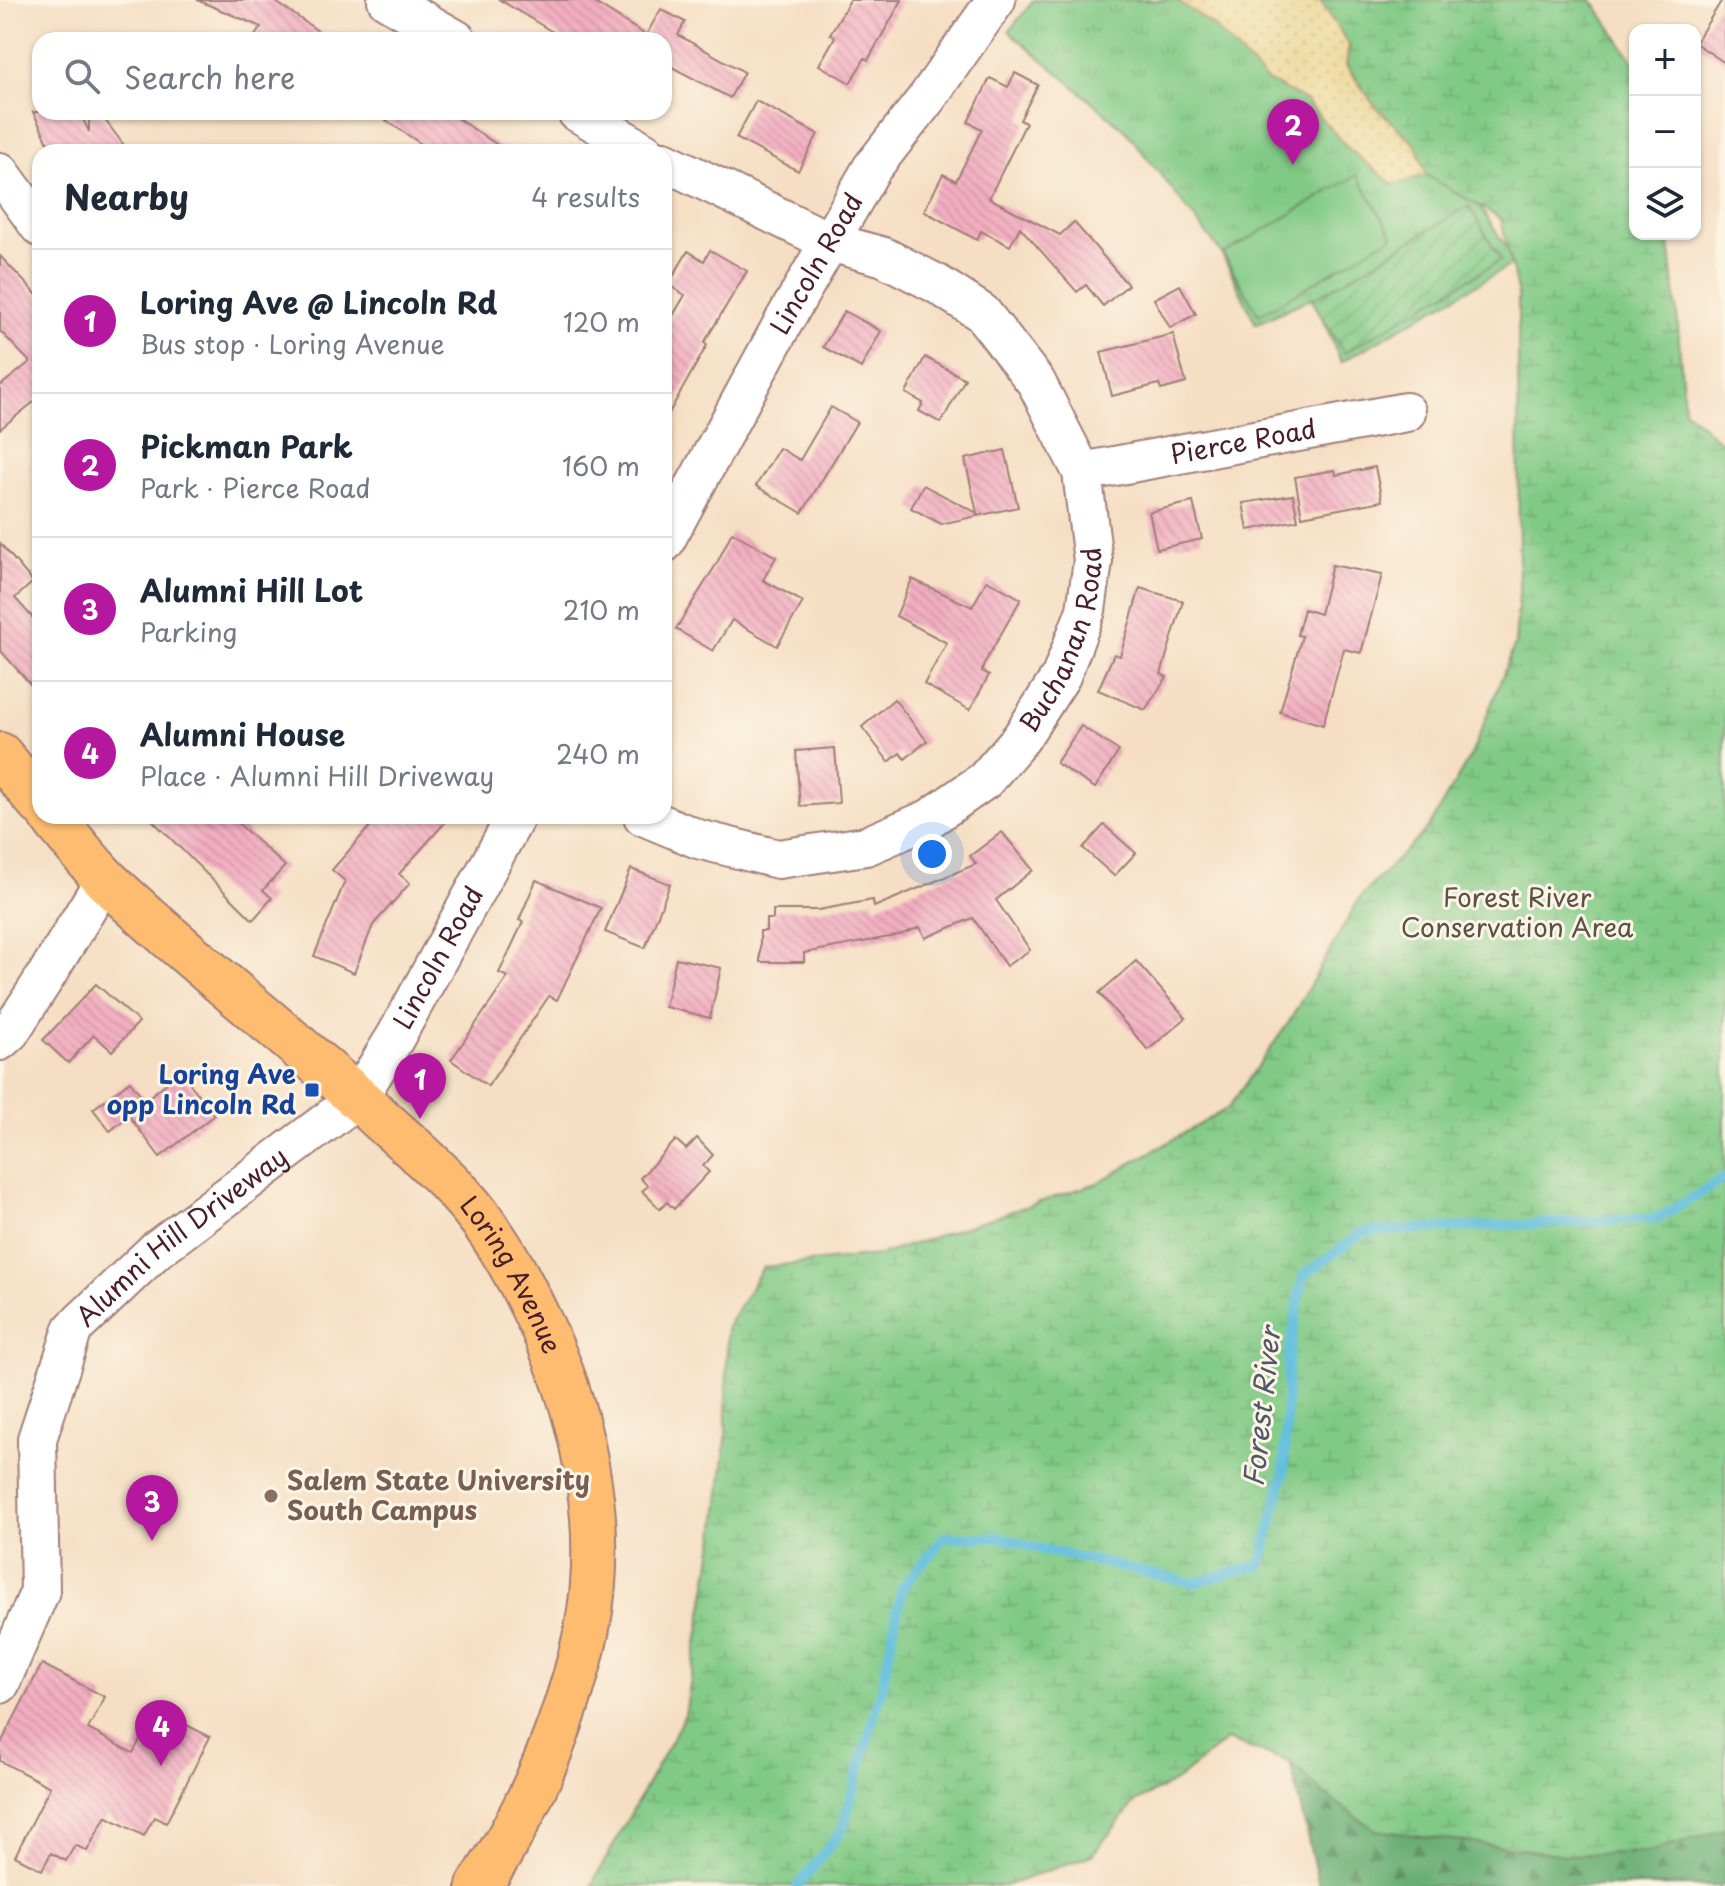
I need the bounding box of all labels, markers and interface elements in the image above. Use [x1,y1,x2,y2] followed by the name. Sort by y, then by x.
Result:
[1629,24,1701,240] map controls
[1629,24,1701,96] button: +
[32,32,672,120] search box
[60,54,104,98] icon: search
[124,54,296,99] text: Search here
[1629,96,1701,168] button: −
[1267,99,1319,165] pin: 2
[1629,168,1701,240] button: layers
[64,170,189,222] text: Nearby
[531,177,640,216] text: 4 results
[759,185,872,341] street label: Lincoln Road
[140,279,497,324] text: Loring Ave @ Lincoln Rd
[84,302,96,341] text: 1
[563,302,640,341] text: 120 m
[140,324,445,363] text: Bus stop · Loring Avenue
[1167,408,1319,473] street label: Pierce Road
[140,423,353,468] text: Pickman Park
[81,446,99,485] text: 2
[562,446,640,485] text: 160 m
[140,468,371,507] text: Park · Pierce Road
[1009,545,1111,739] street label: Buchanan Road
[140,567,363,612] text: Alumni Hill Lot
[81,590,99,629] text: 3
[563,590,640,629] text: 210 m
[140,612,237,651] text: Parking
[140,711,345,756] text: Alumni House
[81,734,99,773] text: 4
[556,734,640,773] text: 240 m
[140,756,494,795] text: Place · Alumni Hill Driveway
[912,834,952,874] your location
[1401,877,1634,946] park label: Forest River Conservation Area
[382,879,492,1036] street label: Lincoln Road
[394,1053,446,1119] pin: 1
[107,1054,296,1123] place label: Loring Ave opp Lincoln Rd
[303,1081,321,1099] marker: Loring Ave opp Lincoln Rd
[66,1137,295,1335] street label: Alumni Hill Driveway
[452,1187,572,1359] street label: Loring Avenue
[1231,1322,1291,1489] water label: Forest River
[287,1460,590,1529] place label: Salem State University South Campus
[126,1475,178,1541] pin: 3
[262,1487,280,1505] marker: Salem State University South Campus
[135,1700,187,1766] pin: 4

